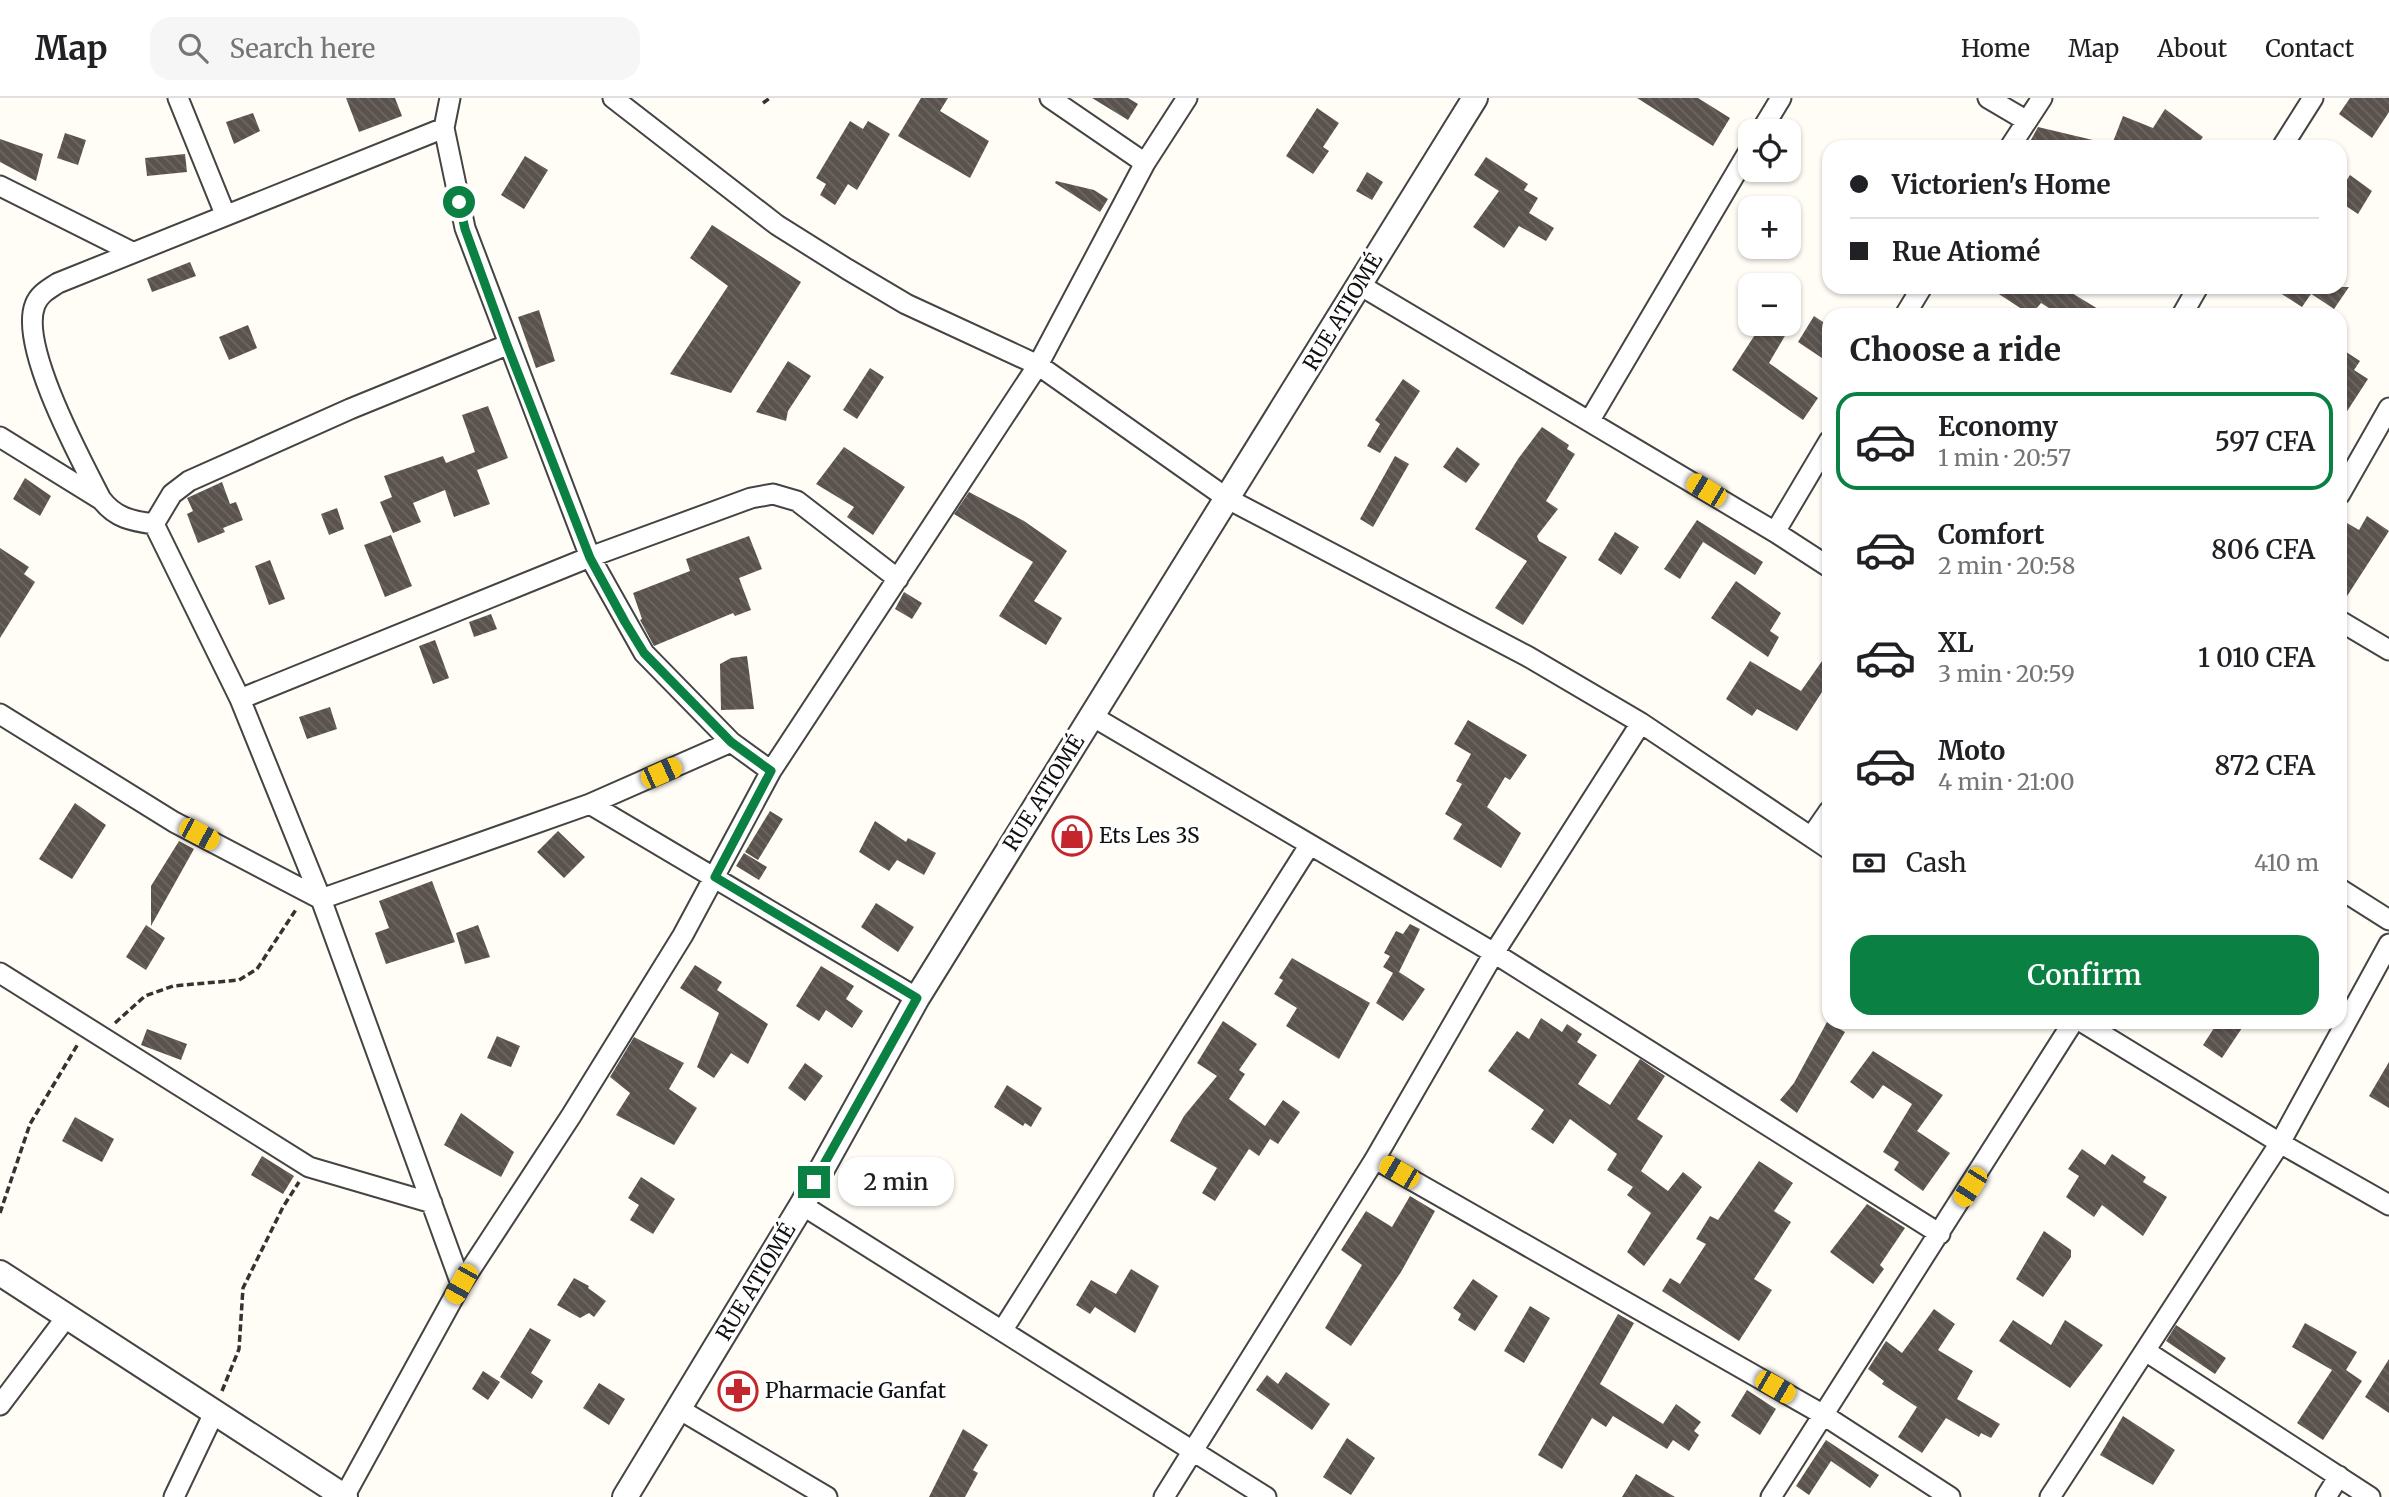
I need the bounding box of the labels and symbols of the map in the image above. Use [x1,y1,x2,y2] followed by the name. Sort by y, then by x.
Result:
[443,186,475,218] route start
[1296,247,1389,375] street label: RUE ATIOMÉ
[1683,470,1730,510] car
[996,728,1090,856] street label: RUE ATIOMÉ
[638,755,685,791] car
[176,815,223,853] car
[1051,815,1093,857] shop icon: Ets Les 3S
[1099,822,1199,849] place label: Ets Les 3S
[1376,1152,1423,1192] car
[838,1158,954,1206] callout: 2 min
[1950,1164,1991,1210] car
[798,1166,830,1198] route end
[709,1217,802,1345] street label: RUE ATIOMÉ
[442,1261,481,1307] car
[1752,1367,1799,1407] car
[717,1370,759,1412] pharmacy icon: Pharmacie Ganfat
[765,1377,946,1404] place label: Pharmacie Ganfat

